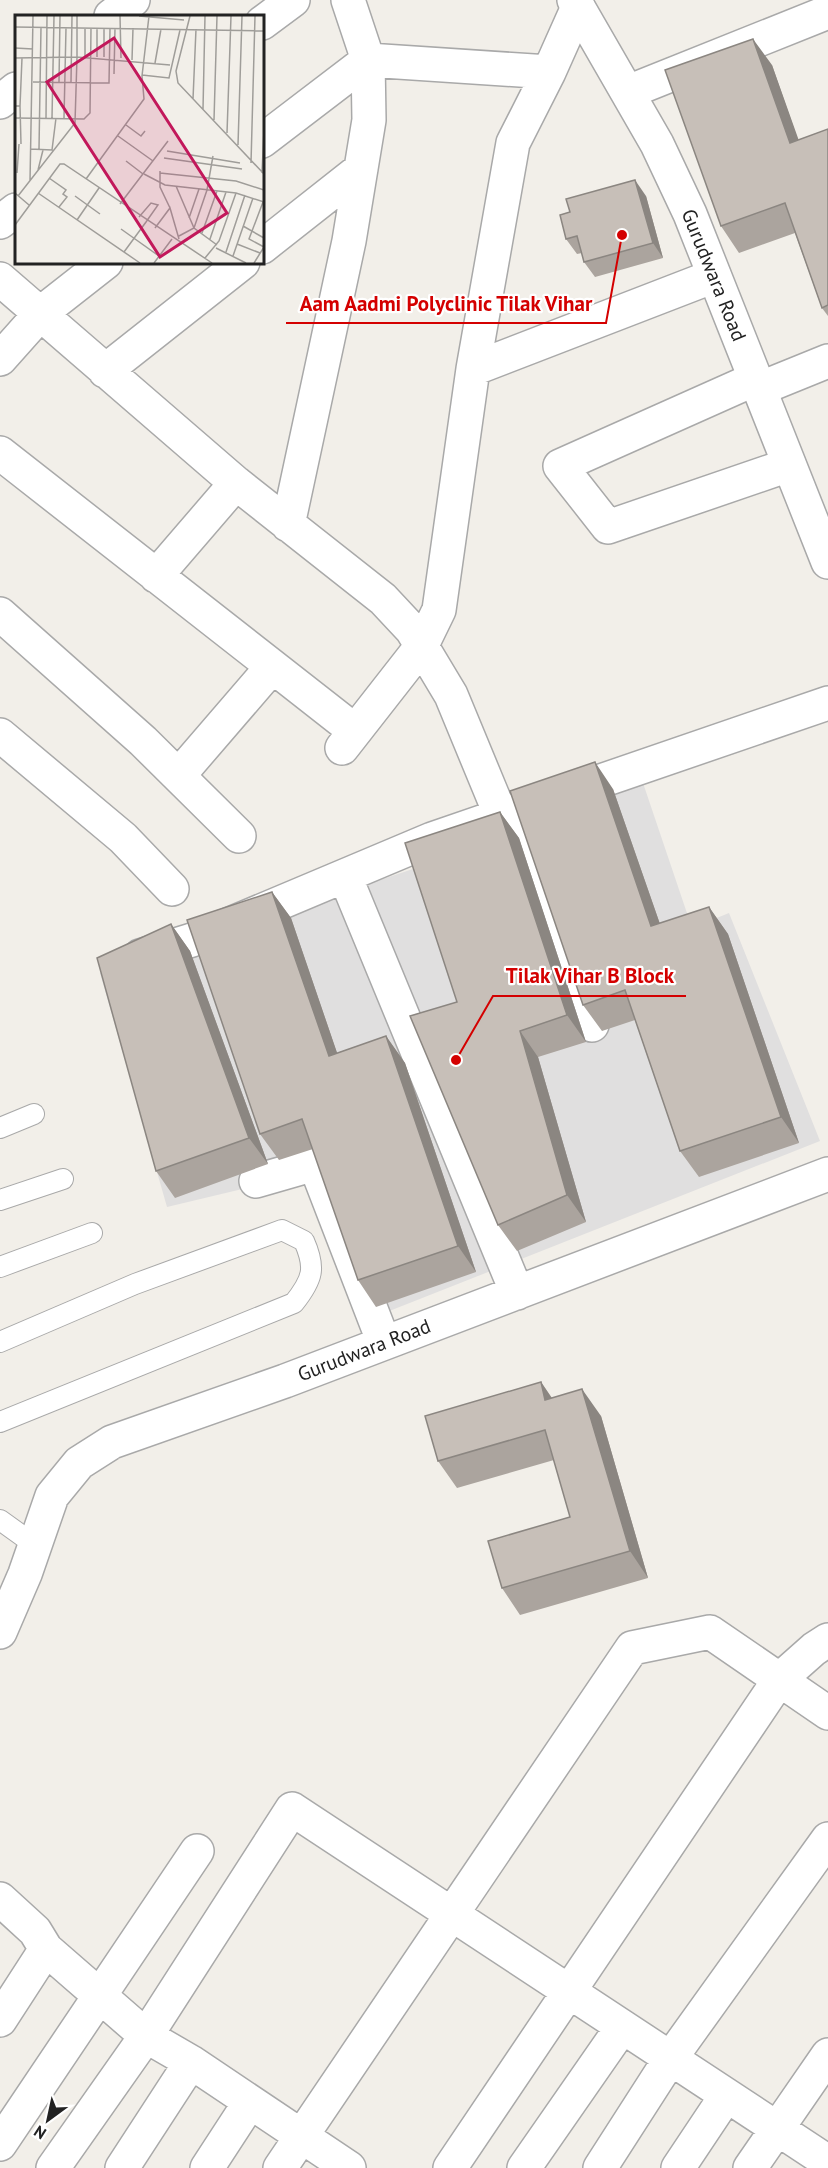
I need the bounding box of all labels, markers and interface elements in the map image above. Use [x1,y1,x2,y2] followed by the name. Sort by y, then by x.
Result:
[15,15,264,264] inset map
[676,205,752,345] street label: Gurudwara Road
[286,284,606,323] callout: Aam Aadmi Polyclinic Tilak Vihar
[300,290,593,317] text: Aam Aadmi Polyclinic Tilak Vihar
[493,957,686,996] callout: Tilak Vihar B Block
[506,962,675,989] text: Tilak Vihar B Block
[294,1313,434,1387] street label: Gurudwara Road
[18,2090,78,2150] north arrow
[30,2121,50,2144] text: N

